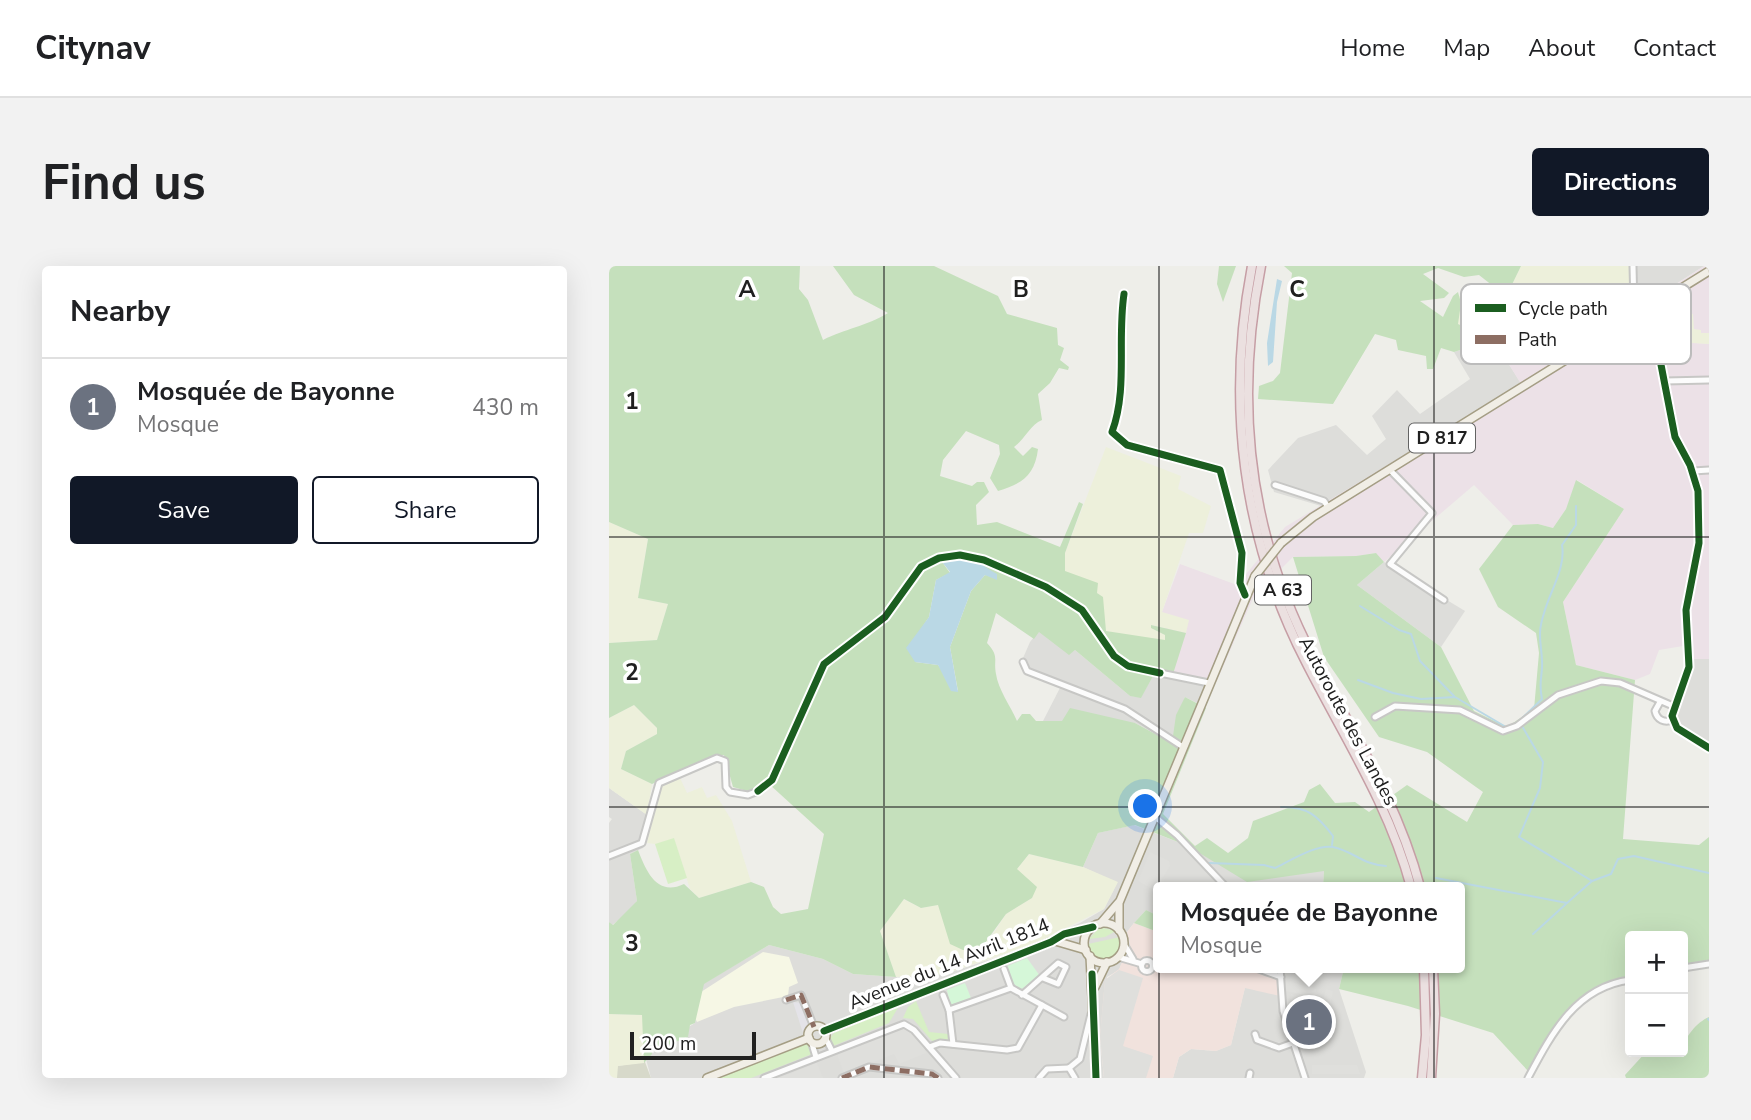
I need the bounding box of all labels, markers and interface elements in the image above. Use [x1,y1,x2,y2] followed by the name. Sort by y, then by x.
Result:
[35,26,151,71] text: Citynav
[1340,32,1405,64] text: Home
[1443,32,1490,64] text: Map
[1528,32,1595,64] text: About
[1633,32,1716,64] text: Contact
[1532,148,1709,216] button: Directions
[42,149,206,216] text: Find us
[738,274,756,305] text: A
[1013,274,1029,305] text: B
[1289,274,1305,305] text: C
[1461,284,1691,364] legend
[70,291,170,332] text: Nearby
[1518,296,1608,322] text: Cycle path
[1518,327,1557,353] text: Path
[137,374,395,409] text: Mosquée de Bayonne
[625,386,639,417] text: 1
[86,392,100,423] text: 1
[472,392,539,423] text: 430 m
[137,409,219,440] text: Mosque
[1409,424,1475,453] road number: D 817
[70,476,298,544] button: Save
[312,476,539,544] button: Share
[1255,576,1311,604] road number: A 63
[1292,632,1404,810] street label: Autoroute des Landes
[625,657,639,688] text: 2
[1128,789,1162,823] your location
[1153,882,1465,973] popup
[1180,895,1438,930] text: Mosquée de Bayonne
[845,912,1053,1016] street label: Avenue du 14 Avril 1814
[625,928,639,959] text: 3
[1180,930,1262,961] text: Mosque
[1625,931,1688,1057] map controls
[1625,931,1688,994] button: +
[1625,994,1688,1057] button: −
[1286,996,1332,1048] pin: 1
[630,1029,756,1061] scale bar
[641,1031,696,1057] text: 200 m

